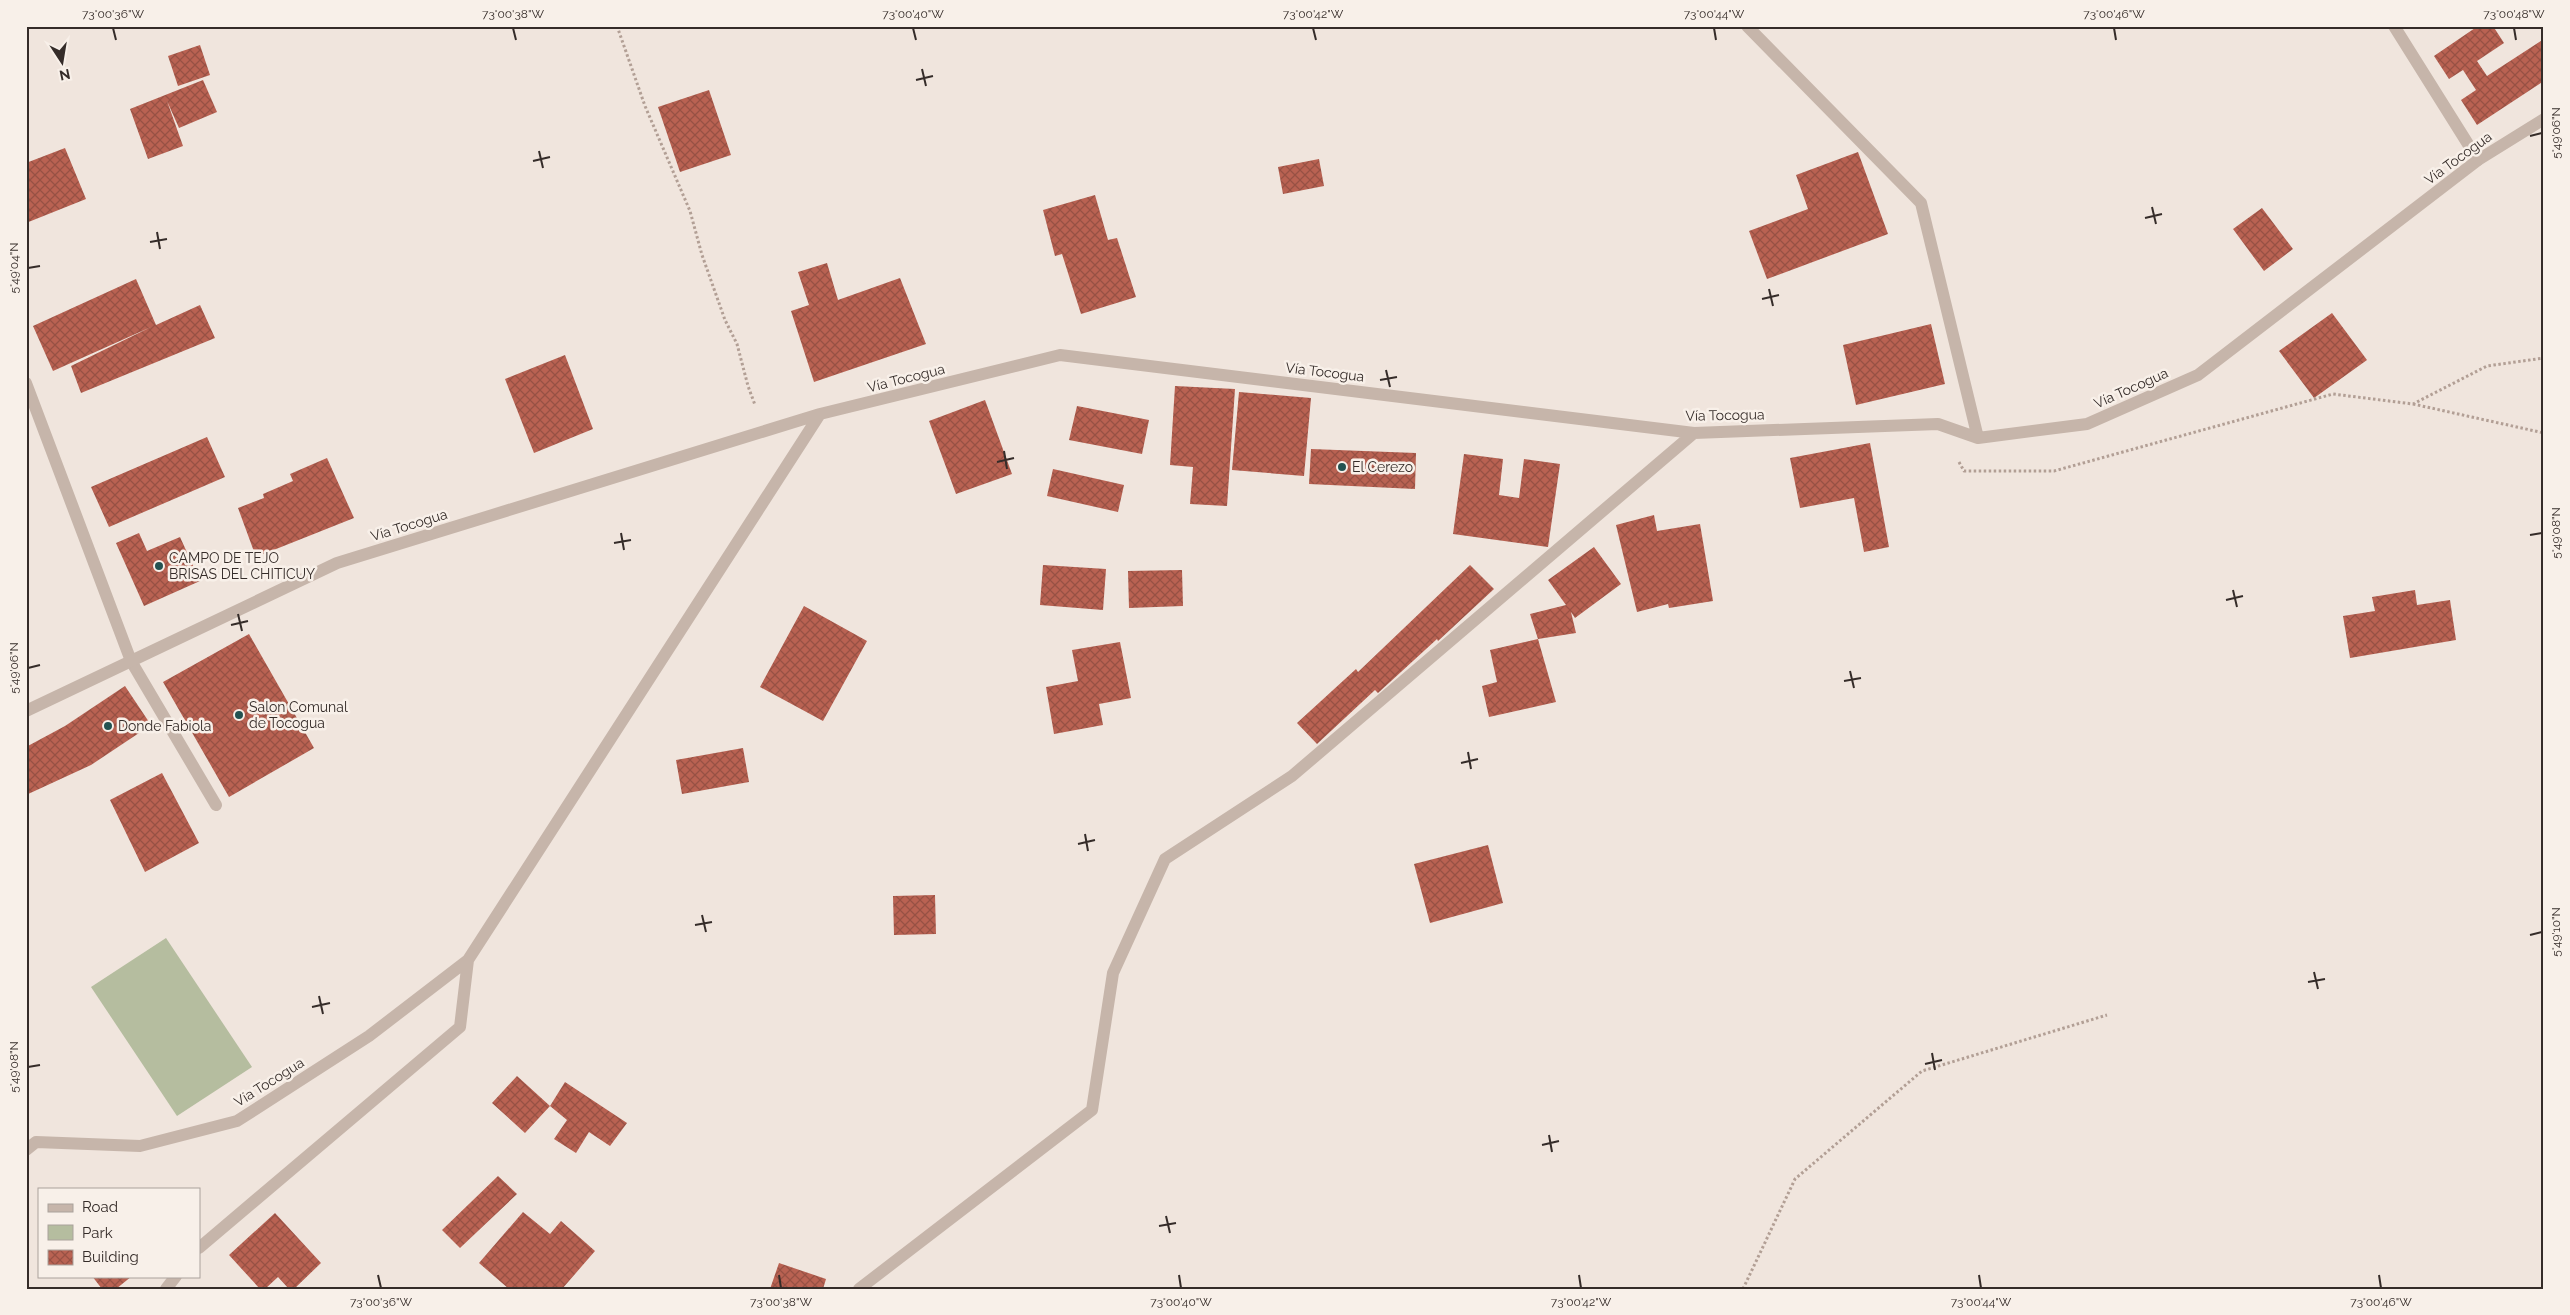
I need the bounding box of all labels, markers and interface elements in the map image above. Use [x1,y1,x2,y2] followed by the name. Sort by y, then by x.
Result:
[82,7,145,21] text: 73°00'36"W
[482,7,544,21] text: 73°00'38"W
[882,7,944,21] text: 73°00'40"W
[1283,7,1344,21] text: 73°00'42"W
[1684,7,1745,21] text: 73°00'44"W
[2083,7,2145,21] text: 73°00'46"W
[2483,7,2545,21] text: 73°00'48"W
[38,38,88,88] north arrow
[58,66,72,84] text: N
[2549,107,2563,159] text: 5°49'06"N
[2421,128,2495,188] street label: Vía Tocogua
[7,243,21,293] text: 5°49'04"N
[1285,359,1365,385] street label: Vía Tocogua
[866,361,946,395] street label: Vía Tocogua
[2092,365,2170,411] street label: Vía Tocogua
[1685,406,1765,424] street label: Vía Tocogua
[1352,459,1413,475] place label: El Cerezo
[1336,461,1348,473] marker: El Cerezo
[369,506,449,544] street label: Vía Tocogua
[2549,507,2563,559] text: 5°49'08"N
[169,550,315,582] place label: CAMPO DE TEJO BRISAS DEL CHITICUY
[153,560,165,572] marker: CAMPO DE TEJO BRISAS DEL CHITICUY
[7,642,21,694] text: 5°49'06"N
[249,699,348,731] place label: Salon Comunal de Tocogua
[233,709,245,721] marker: Salon Comunal de Tocogua
[118,718,211,734] place label: Donde Fabiola
[102,720,114,732] marker: Donde Fabiola
[2549,907,2563,957] text: 5°49'10"N
[7,1041,21,1093] text: 5°49'08"N
[231,1054,307,1110] street label: Vía Tocogua
[38,1188,200,1278] legend
[82,1198,118,1216] text: Road
[82,1224,113,1242] text: Park
[82,1248,139,1266] text: Building
[350,1295,413,1309] text: 73°00'36"W
[750,1295,812,1309] text: 73°00'38"W
[1150,1295,1212,1309] text: 73°00'40"W
[1551,1295,1612,1309] text: 73°00'42"W
[1951,1295,2012,1309] text: 73°00'44"W
[2350,1295,2412,1309] text: 73°00'46"W

